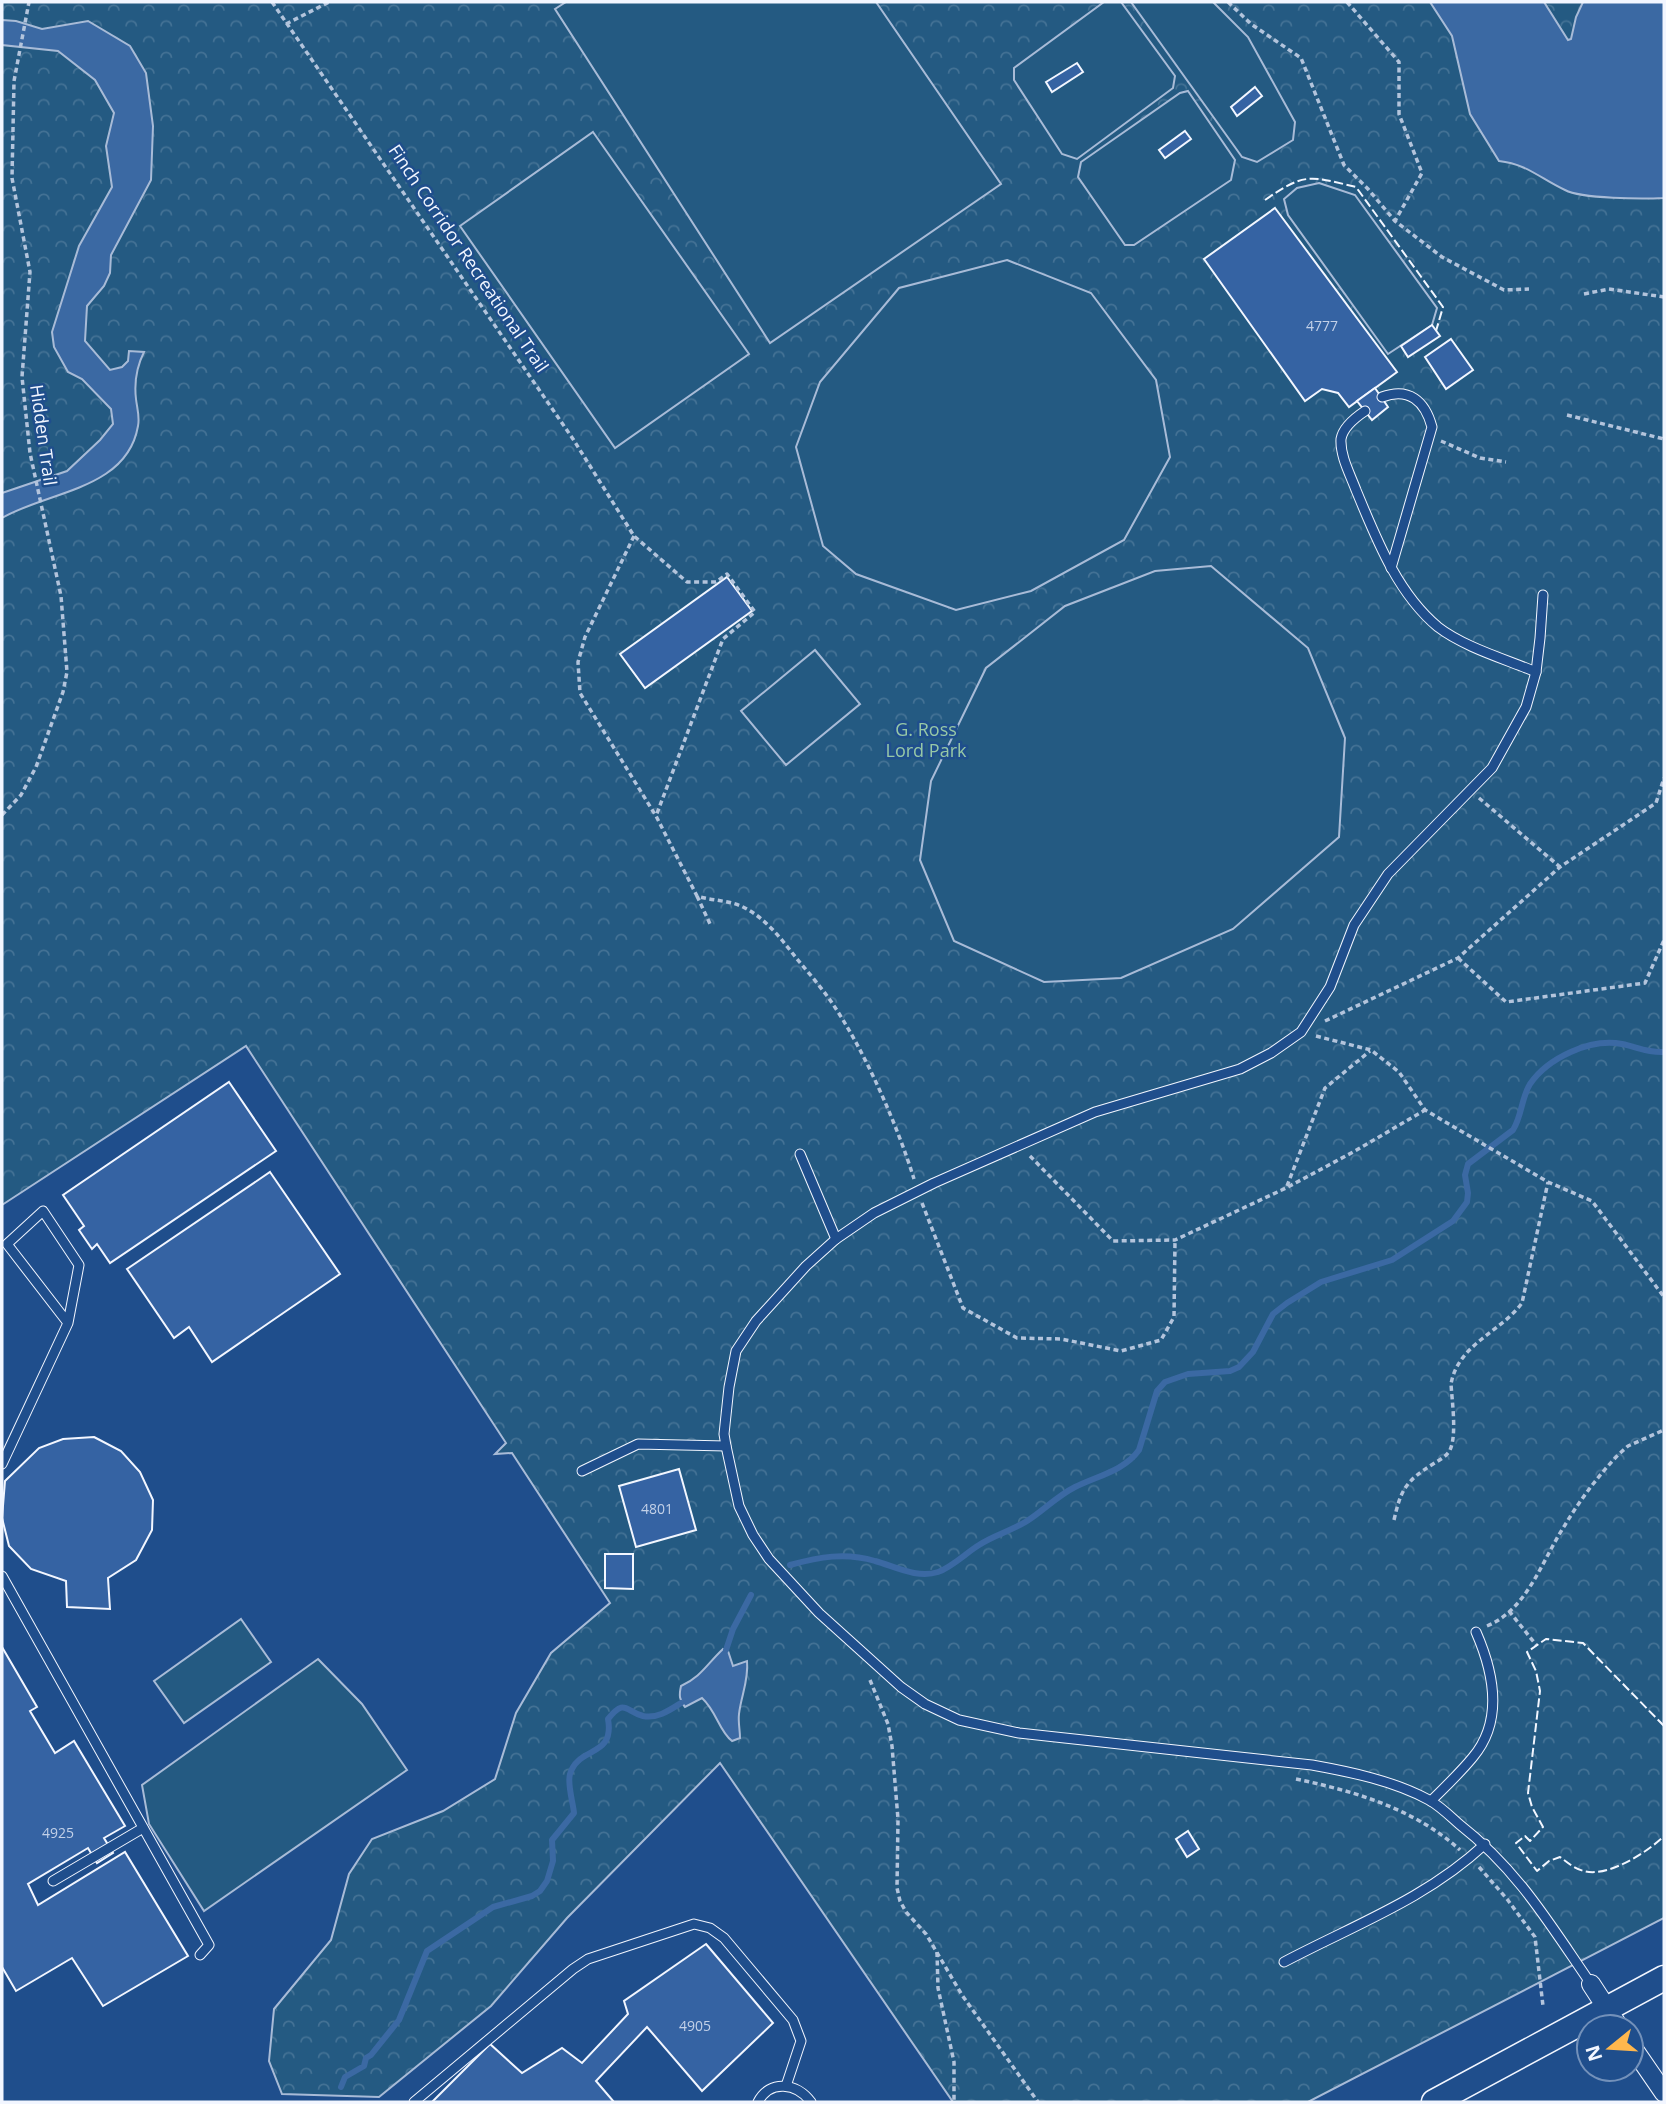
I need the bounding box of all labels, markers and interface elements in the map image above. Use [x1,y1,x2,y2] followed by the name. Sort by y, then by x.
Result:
[383,139,555,377] street label: Finch Corridor Recreational Trail
[1306,316,1338,335] house number: 4777
[25,383,63,487] street label: Hidden Trail
[886,717,967,762] park label: G. Ross Lord Park
[641,1499,673,1518] house number: 4801
[42,1823,74,1842] house number: 4925
[1575,2013,1645,2083] north arrow
[679,2016,711,2035] house number: 4905
[1579,2042,1609,2065] text: N

